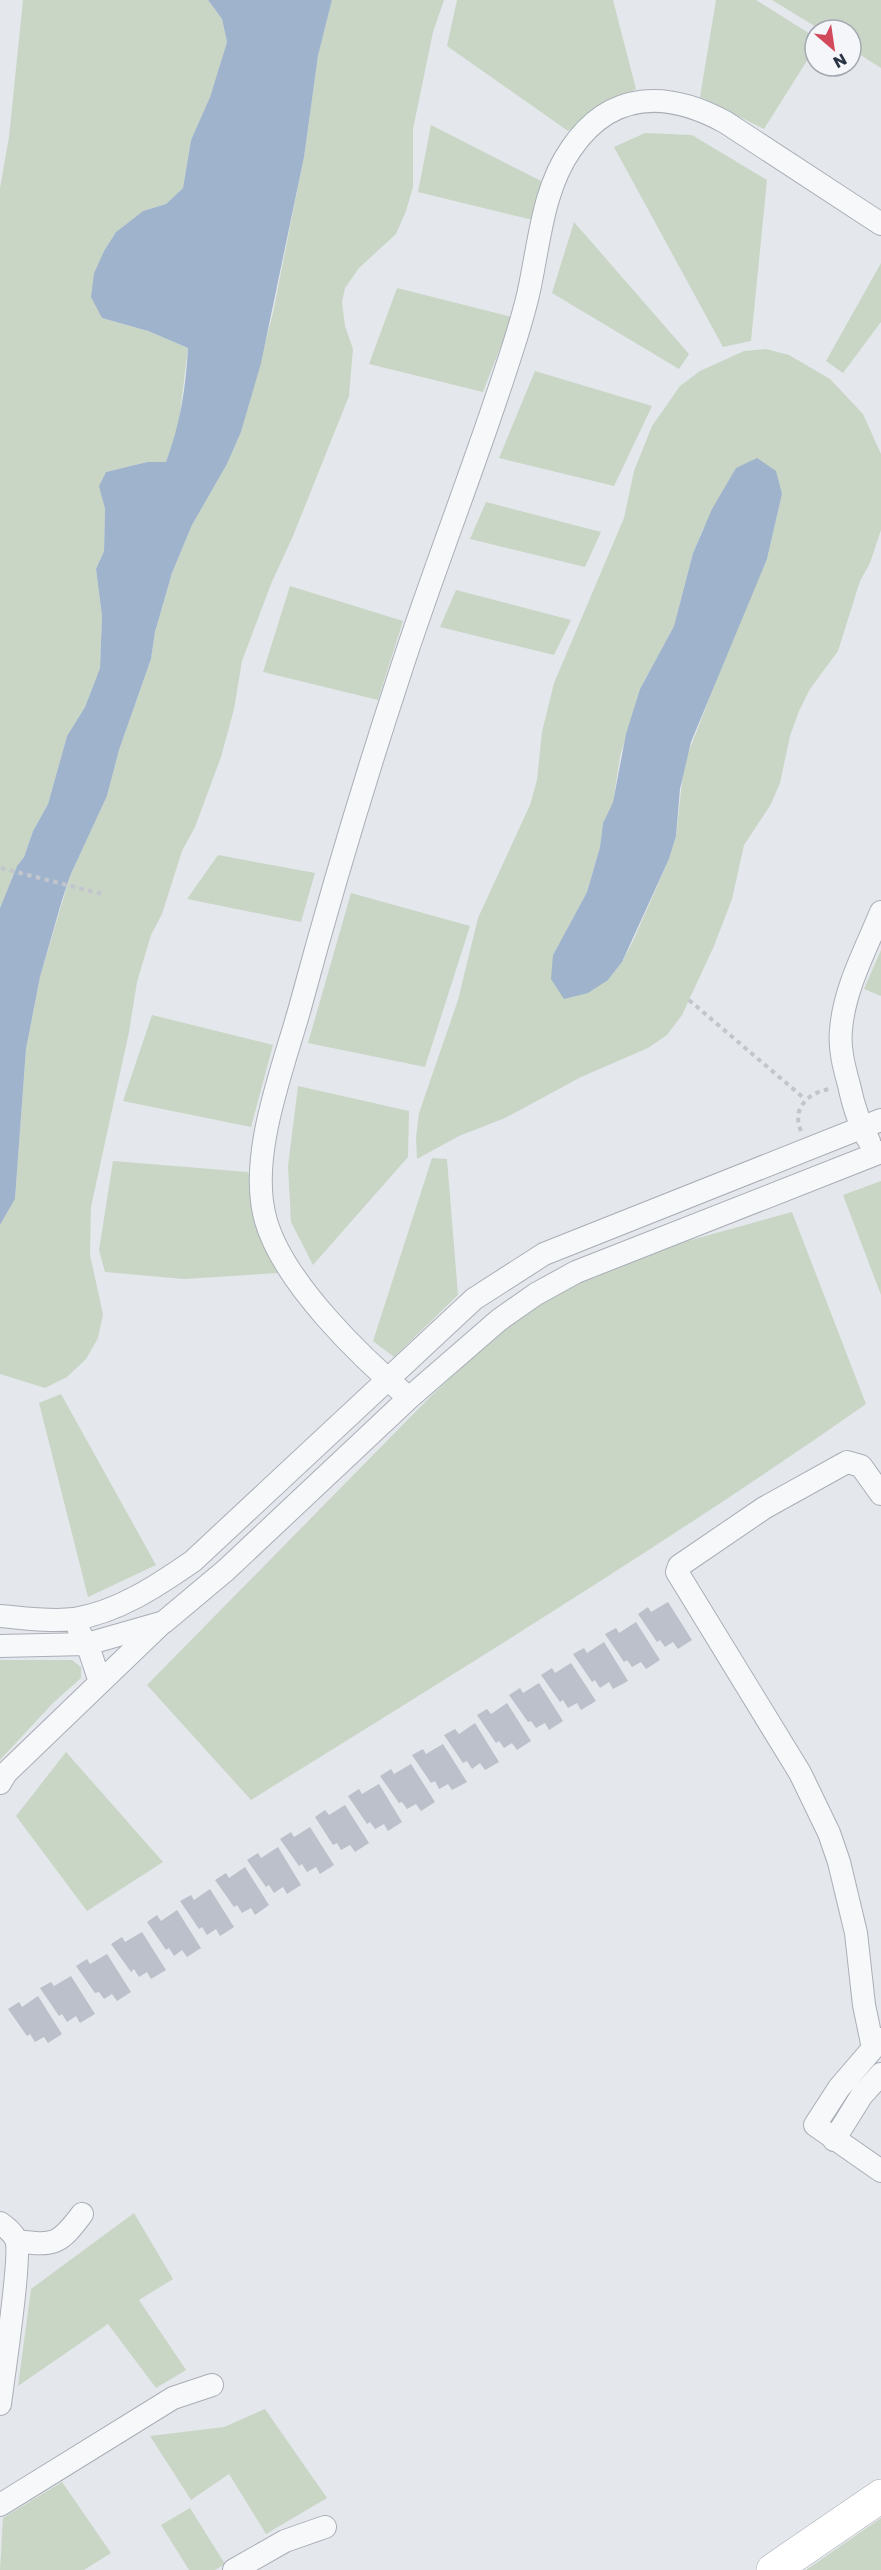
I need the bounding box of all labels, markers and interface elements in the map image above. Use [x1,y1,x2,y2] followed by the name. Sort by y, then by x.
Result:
[803,18,863,78] north arrow
[829,48,851,74] text: N

